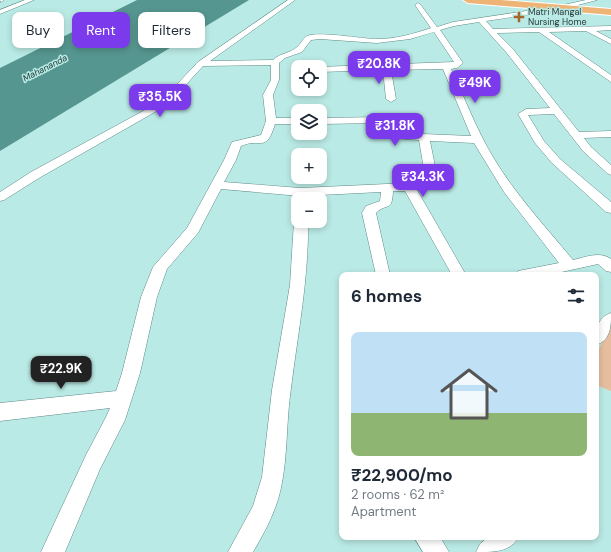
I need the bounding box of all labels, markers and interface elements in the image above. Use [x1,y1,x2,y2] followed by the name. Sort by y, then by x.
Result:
[528,6,587,28] place label: Matri Mangal Nursing Home
[513,11,525,23] marker: Matri Mangal Nursing Home
[12,12,64,48] chip: Buy
[72,12,130,48] chip: Rent
[138,12,205,48] chip: Filters
[346,51,412,85] pin: ₹20.8K
[21,52,69,84] water label: Mahananda
[357,55,401,72] text: ₹20.8K
[291,60,327,228] map controls
[291,60,327,96] button: locate
[451,70,499,104] pin: ₹49K
[458,74,492,91] text: ₹49K
[127,84,193,118] pin: ₹35.5K
[138,88,182,105] text: ₹35.5K
[291,104,327,140] button: layers
[362,113,428,147] pin: ₹31.8K
[375,117,415,134] text: ₹31.8K
[291,148,327,184] button: +
[390,164,456,198] pin: ₹34.3K
[401,168,445,185] text: ₹34.3K
[291,192,327,228] button: −
[351,285,422,307] text: 6 homes
[565,285,587,307] icon: filters
[28,356,94,390] pin: ₹22.9K
[433,358,505,430] icon: home
[40,360,82,377] text: ₹22.9K
[351,464,453,486] text: ₹22,900/mo
[351,486,444,503] text: 2 rooms · 62 m²
[351,503,416,520] text: Apartment

